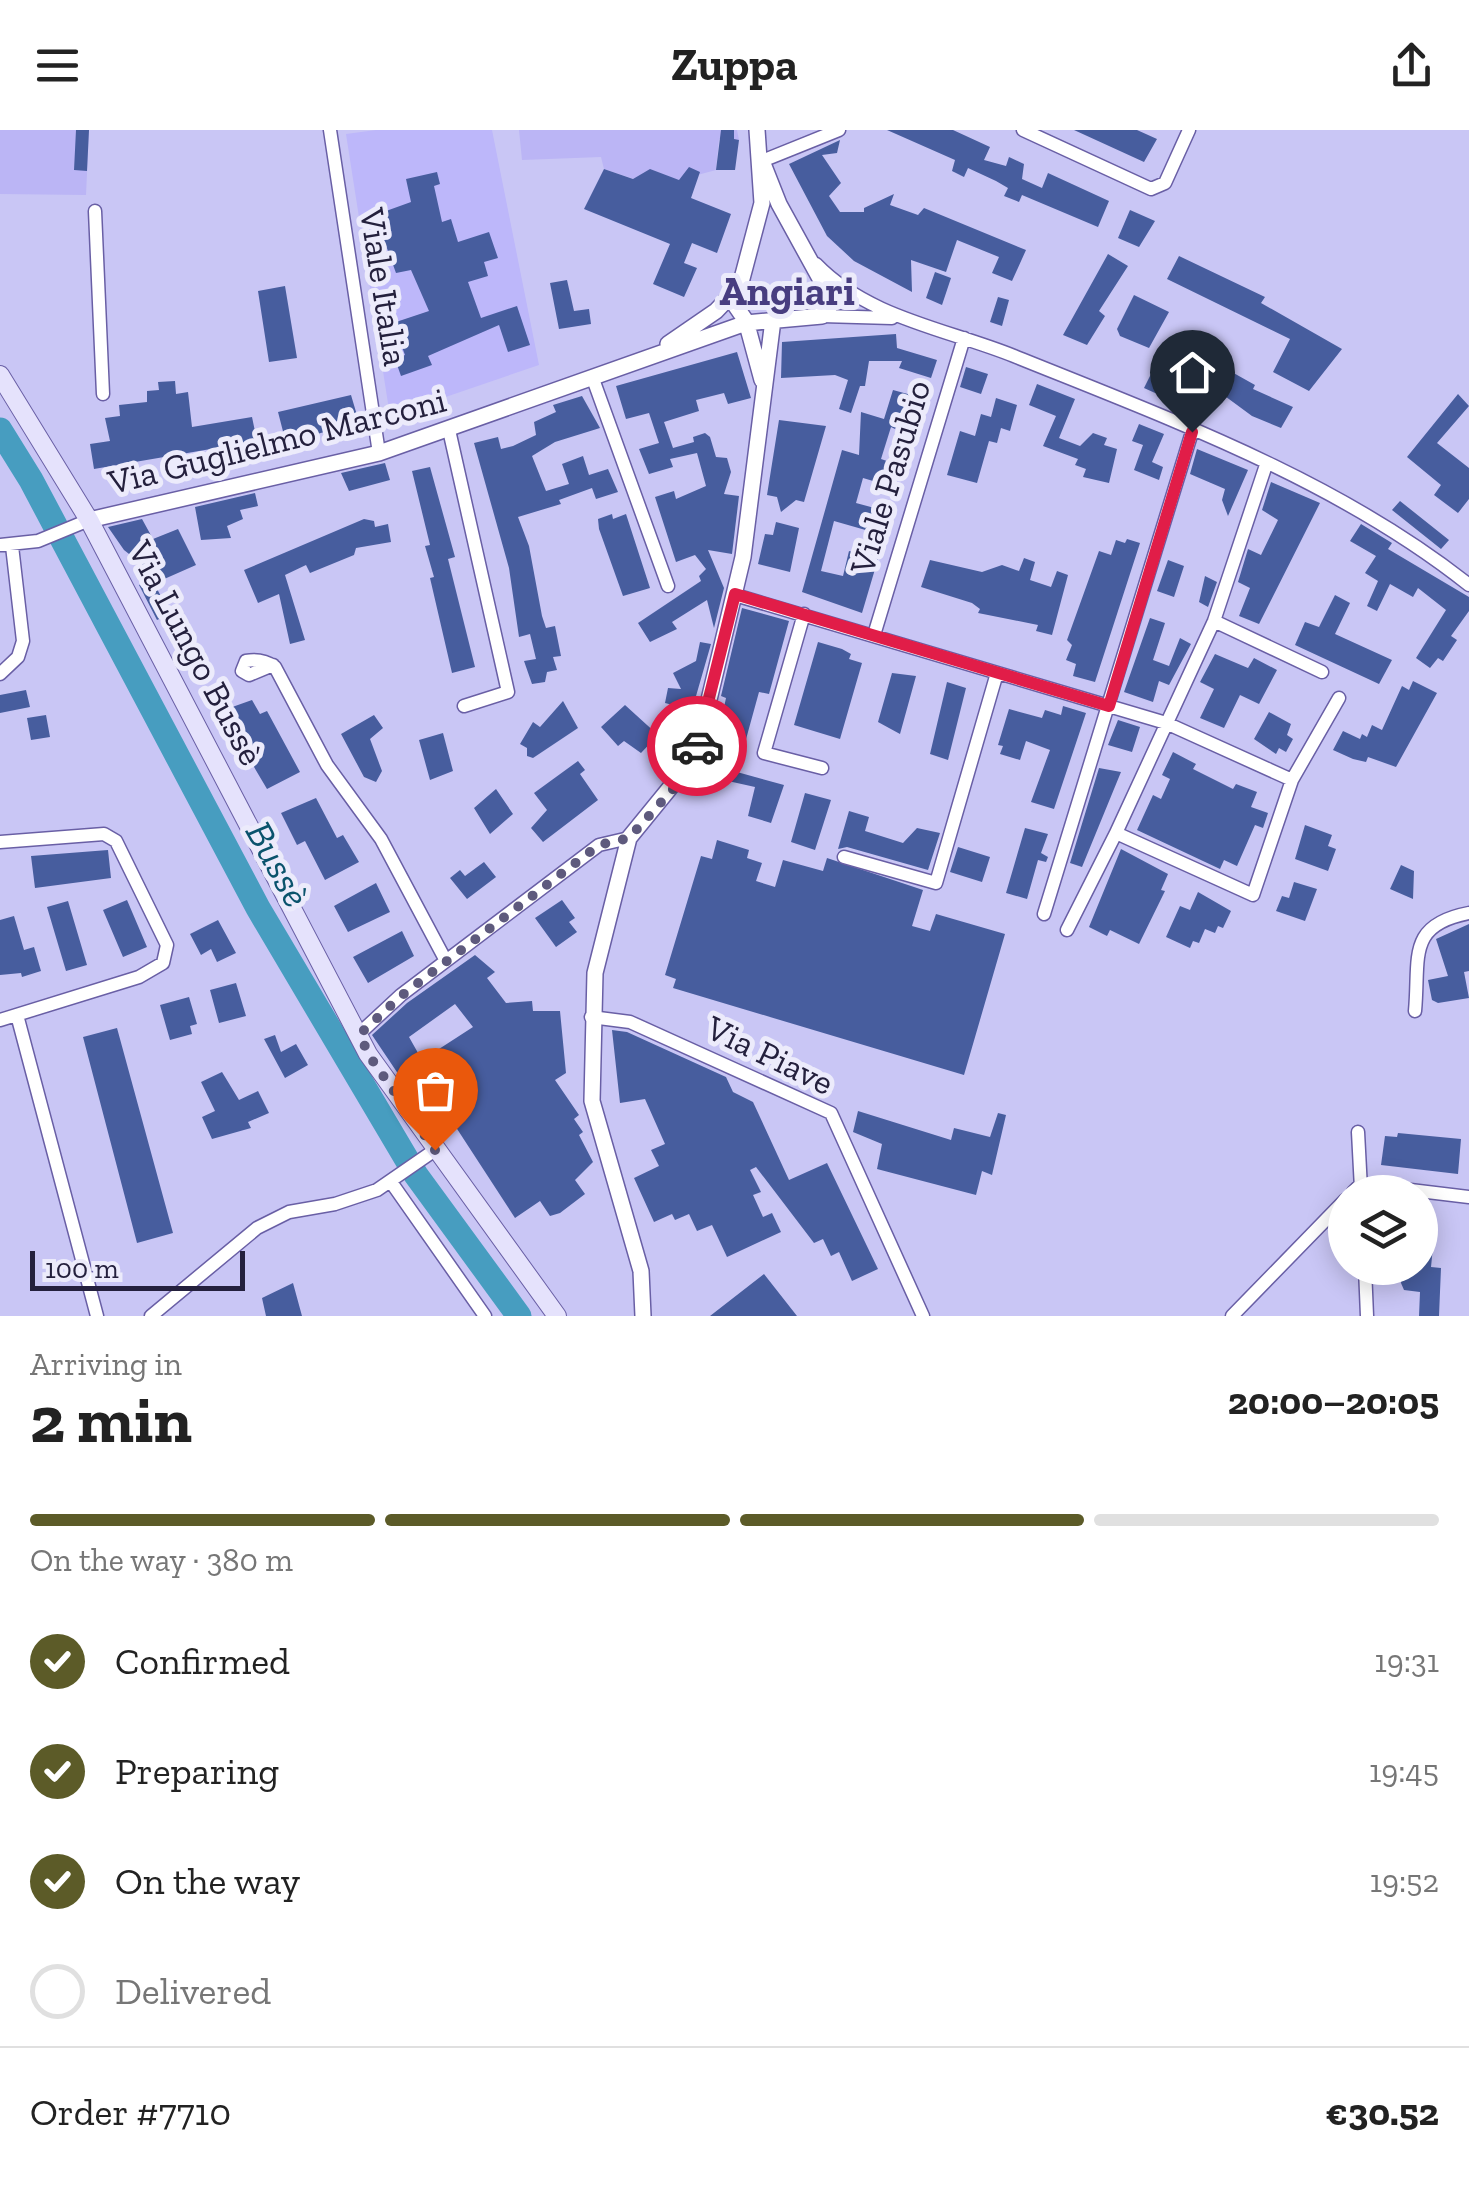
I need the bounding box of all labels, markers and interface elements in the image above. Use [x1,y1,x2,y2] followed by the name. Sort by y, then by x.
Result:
[30,38,85,93] icon: menu
[671,38,798,92] text: Zuppa
[1384,38,1439,93] icon: share
[351,204,417,369] street label: Viale Italia
[719,267,855,315] district label: Angiari
[1150,330,1235,433] pin
[1165,345,1220,400] icon: home
[840,375,939,580] street label: Viale Pasubio
[103,379,450,504] street label: Via Guglielmo Marconi
[119,533,273,772] street label: Via Lungo Bussè
[647,696,747,796] courier
[670,719,725,774] icon: car
[236,813,320,915] water label: Bussè
[699,1006,840,1104] street label: Via Piave
[393,1048,478,1151] pin
[408,1063,463,1118] icon: bag
[1328,1175,1438,1285] map controls
[1328,1175,1438,1285] button: layers
[30,1246,245,1290] scale bar
[45,1252,119,1285] text: 100 m
[30,1345,182,1383] text: Arriving in
[1228,1378,1439,1424] text: 20:00–20:05
[30,1381,192,1459] text: 2 min
[30,1541,293,1579] text: On the way · 380 m
[30,1634,85,1689] icon: check
[115,1638,290,1684] text: Confirmed
[1375,1642,1439,1680] text: 19:31
[30,1744,85,1799] icon: check
[115,1748,279,1794] text: Preparing
[1369,1752,1439,1790] text: 19:45
[30,1854,85,1909] icon: check
[115,1858,300,1904] text: On the way
[1370,1862,1439,1900] text: 19:52
[115,1968,271,2014] text: Delivered
[30,2089,231,2135] text: Order #7710
[1325,2089,1439,2135] text: €30.52

